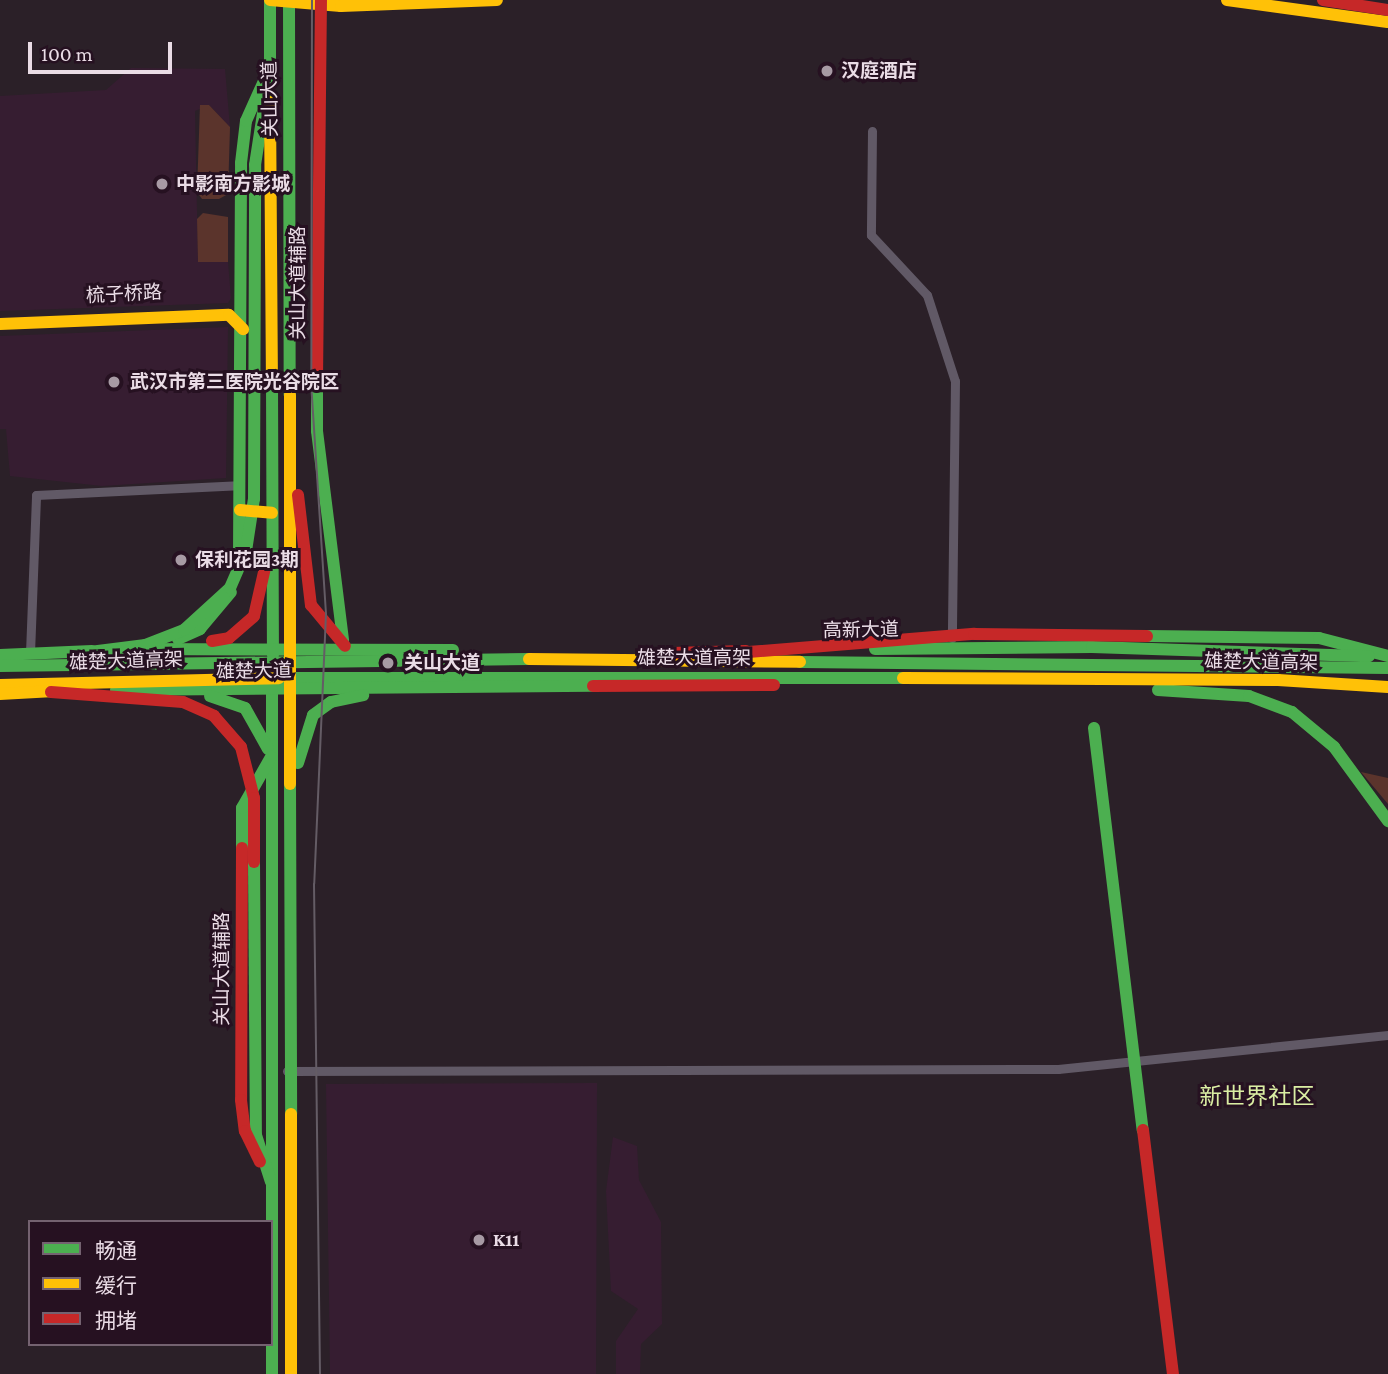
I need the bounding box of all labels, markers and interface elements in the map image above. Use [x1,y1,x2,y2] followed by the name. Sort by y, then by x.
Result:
[32,28,175,72] scale bar
[41,42,93,66] text: 100 m
[841,60,917,82] place label: 汉庭酒店
[258,61,282,137] street label: 关山大道
[819,63,835,79] marker: 汉庭酒店
[176,173,290,195] place label: 中影南方影城
[154,176,170,192] marker: 中影南方影城
[287,226,309,340] street label: 关山大道辅路
[85,281,163,307] street label: 梳子桥路
[130,371,339,393] place label: 武汉市第三医院光谷院区
[104,372,124,392] marker: 武汉市第三医院光谷院区
[195,549,299,571] place label: 保利花园3期
[173,552,189,568] marker: 保利花园3期
[823,618,899,642] street label: 高新大道
[637,647,751,669] street label: 雄楚大道高架
[69,648,183,674] street label: 雄楚大道高架
[1204,650,1318,674] street label: 雄楚大道高架
[404,652,480,674] place label: 关山大道
[378,653,398,673] marker: 关山大道
[216,659,292,683] street label: 雄楚大道
[211,912,233,1026] street label: 关山大道辅路
[1200,1082,1314,1110] district label: 新世界社区
[28,1220,273,1346] legend
[493,1229,519,1251] place label: K11
[471,1232,487,1248] marker: K11
[95,1239,137,1263] text: 畅通
[95,1274,137,1298] text: 缓行
[95,1309,137,1333] text: 拥堵

